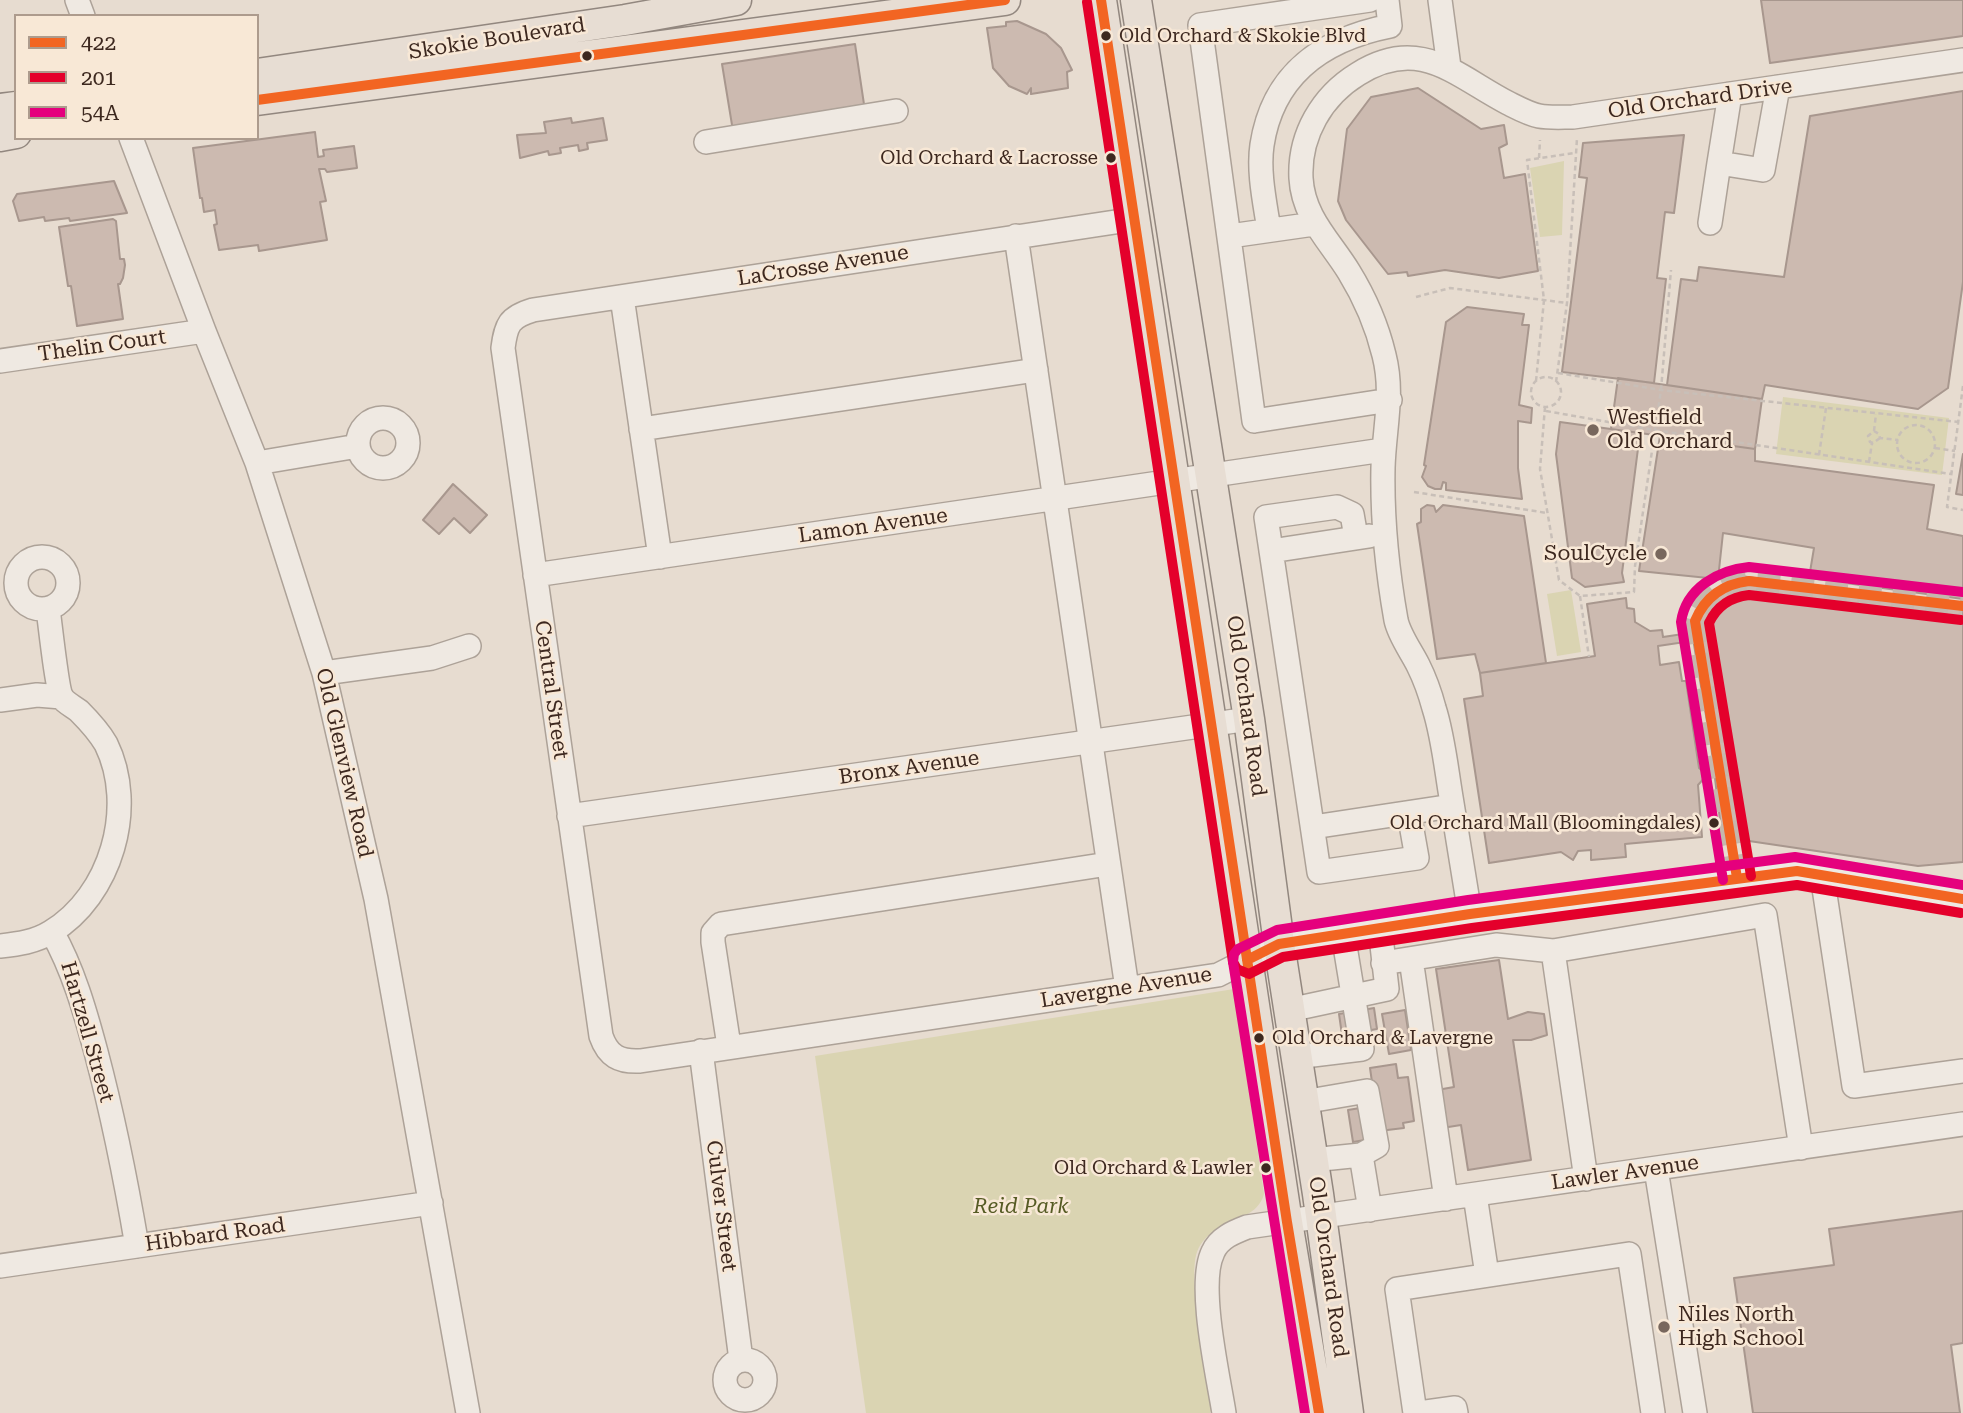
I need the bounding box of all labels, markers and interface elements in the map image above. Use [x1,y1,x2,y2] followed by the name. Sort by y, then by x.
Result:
[407,13,587,65] street label: Skokie Boulevard
[14,14,259,140] legend
[1119,25,1366,47] place label: Old Orchard & Skokie Blvd
[1099,29,1113,43] marker: Old Orchard & Skokie Blvd
[81,31,116,55] text: 422
[580,49,594,63] unlabelled marker
[81,66,116,90] text: 201
[1606,74,1794,124] street label: Old Orchard Drive
[81,101,119,125] text: 54A
[880,147,1098,169] place label: Old Orchard & Lacrosse
[1104,151,1118,165] marker: Old Orchard & Lacrosse
[736,240,910,292] street label: LaCrosse Avenue
[36,325,168,367] street label: Thelin Court
[1607,405,1733,455] place label: Westfield Old Orchard
[1585,422,1601,438] marker: Westfield Old Orchard
[797,503,949,549] street label: Lamon Avenue
[1544,541,1647,567] place label: SoulCycle
[1653,546,1669,562] marker: SoulCycle
[1221,614,1271,798] street label: Old Orchard Road
[529,619,573,761] street label: Central Street
[310,666,378,860] street label: Old Glenview Road
[837,746,981,790] street label: Bronx Avenue
[1390,812,1701,834] place label: Old Orchard Mall (Bloomingdales)
[1707,816,1721,830] marker: Old Orchard Mall (Bloomingdales)
[55,959,119,1105] street label: Hartzell Street
[1038,962,1214,1014] street label: Lavergne Avenue
[1272,1027,1493,1049] place label: Old Orchard & Lavergne
[1252,1031,1266,1045] marker: Old Orchard & Lavergne
[700,1139,742,1273] street label: Culver Street
[1550,1150,1700,1196] street label: Lawler Avenue
[1054,1157,1253,1179] place label: Old Orchard & Lawler
[1259,1161,1273,1175] marker: Old Orchard & Lawler
[1303,1175,1353,1359] street label: Old Orchard Road
[973,1194,1069,1220] park label: Reid Park
[143,1213,287,1257] street label: Hibbard Road
[1678,1302,1804,1352] place label: Niles North High School
[1656,1319,1672,1335] marker: Niles North High School

